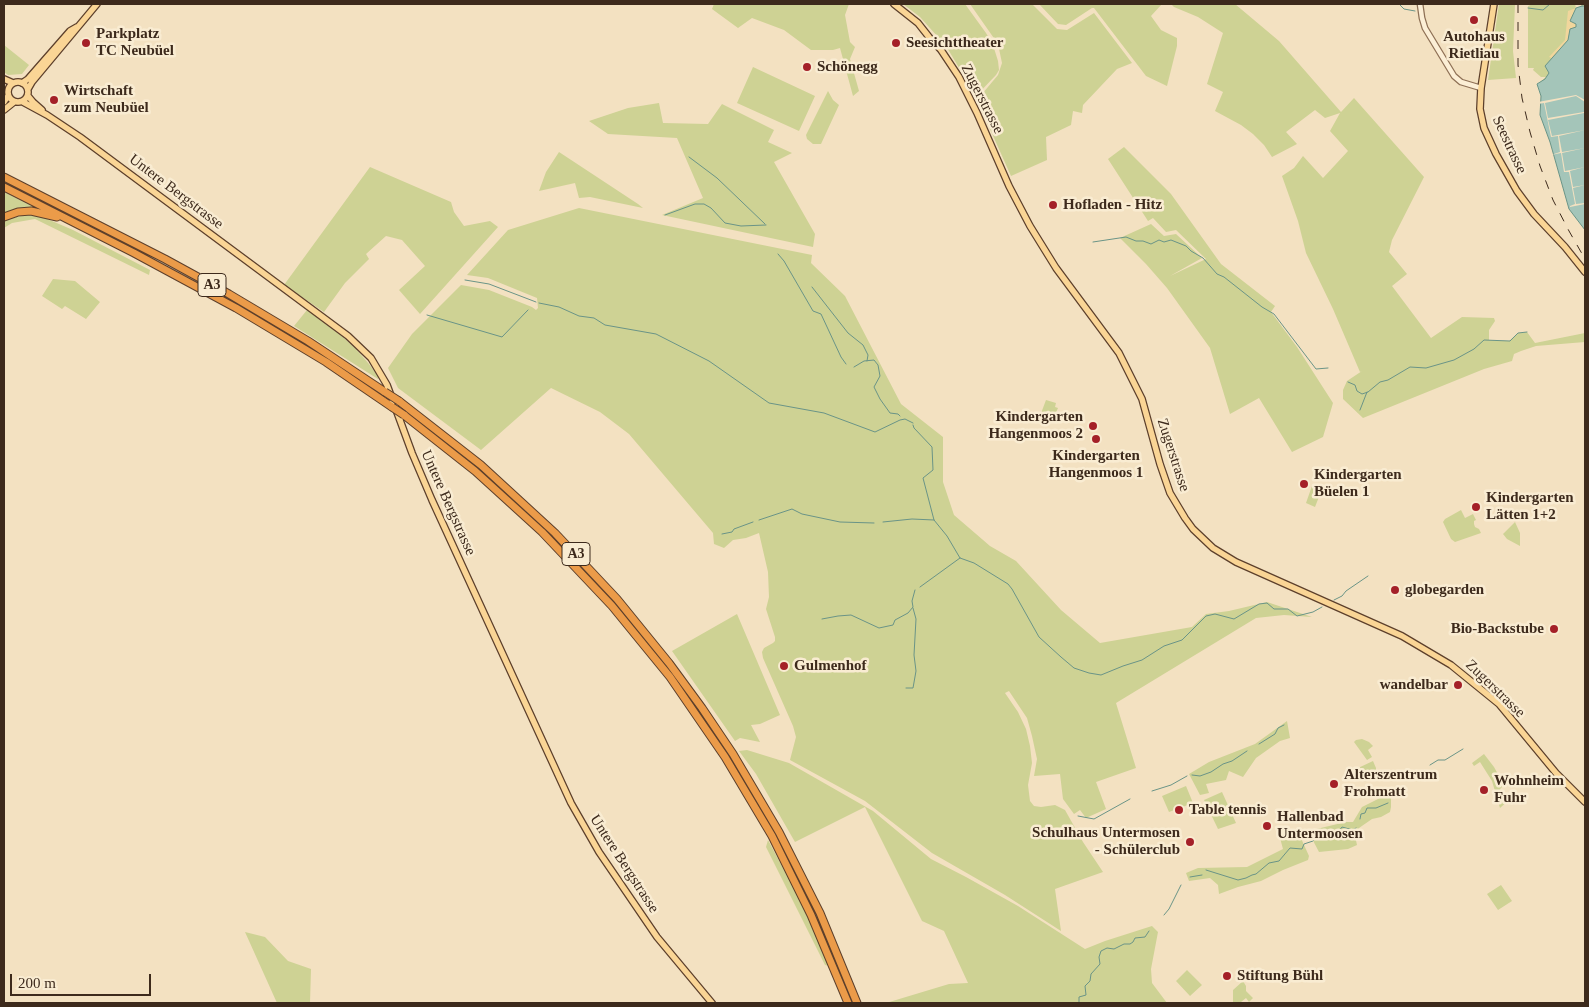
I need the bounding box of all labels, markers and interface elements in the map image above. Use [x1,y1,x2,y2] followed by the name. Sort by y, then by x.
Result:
[1468,14,1480,26] marker: Autohaus Rietliau
[96,25,174,60] place label: Parkplatz TC Neubüel
[1443,28,1505,63] place label: Autohaus Rietliau
[906,34,1003,52] place label: Seesichttheater
[80,37,92,49] marker: Parkplatz TC Neubüel
[890,37,902,49] marker: Seesichttheater
[817,58,878,76] place label: Schönegg
[801,61,813,73] marker: Schönegg
[957,61,1007,137] street label: Zugerstrasse
[64,82,149,117] place label: Wirtschaft zum Neubüel
[48,94,60,106] marker: Wirtschaft zum Neubüel
[1488,113,1530,177] street label: Seestrasse
[125,151,227,233] street label: Untere Bergstrasse
[1063,196,1162,214] place label: Hofladen - Hitz
[1047,199,1059,211] marker: Hofladen - Hitz
[198,274,226,296] road number: A3
[988,408,1083,443] place label: Kindergarten Hangenmoos 2
[1153,416,1193,494] street label: Zugerstrasse
[1087,420,1099,432] marker: Kindergarten Hangenmoos 2
[1090,433,1102,445] marker: Kindergarten Hangenmoos 1
[1049,447,1143,482] place label: Kindergarten Hangenmoos 1
[417,448,479,558] street label: Untere Bergstrasse
[1314,466,1401,501] place label: Kindergarten Büelen 1
[1298,478,1310,490] marker: Kindergarten Büelen 1
[1486,489,1573,524] place label: Kindergarten Lätten 1+2
[1470,501,1482,513] marker: Kindergarten Lätten 1+2
[562,542,590,566] road number: A3
[1405,581,1484,599] place label: globegarden
[1389,584,1401,596] marker: globegarden
[1451,620,1544,638] place label: Bio-Backstube
[1548,623,1560,635] marker: Bio-Backstube
[1461,656,1529,722] street label: Zugerstrasse
[794,657,867,675] place label: Gulmenhof
[778,660,790,672] marker: Gulmenhof
[1380,676,1448,694] place label: wandelbar
[1452,679,1464,691] marker: wandelbar
[1344,766,1437,801] place label: Alterszentrum Frohmatt
[1494,772,1564,807] place label: Wohnheim Fuhr
[1328,778,1340,790] marker: Alterszentrum Frohmatt
[1478,784,1490,796] marker: Wohnheim Fuhr
[1189,801,1266,819] place label: Table tennis
[1173,804,1185,816] marker: Table tennis
[1277,808,1363,843] place label: Hallenbad Untermoosen
[586,812,662,916] street label: Untere Bergstrasse
[1261,820,1273,832] marker: Hallenbad Untermoosen
[1032,824,1180,859] place label: Schulhaus Untermosen - Schülerclub
[1184,836,1196,848] marker: Schulhaus Untermosen - Schülerclub
[12,964,154,996] scale bar
[1237,967,1323,985] place label: Stiftung Bühl
[1221,970,1233,982] marker: Stiftung Bühl
[18,975,56,991] text: 200 m

